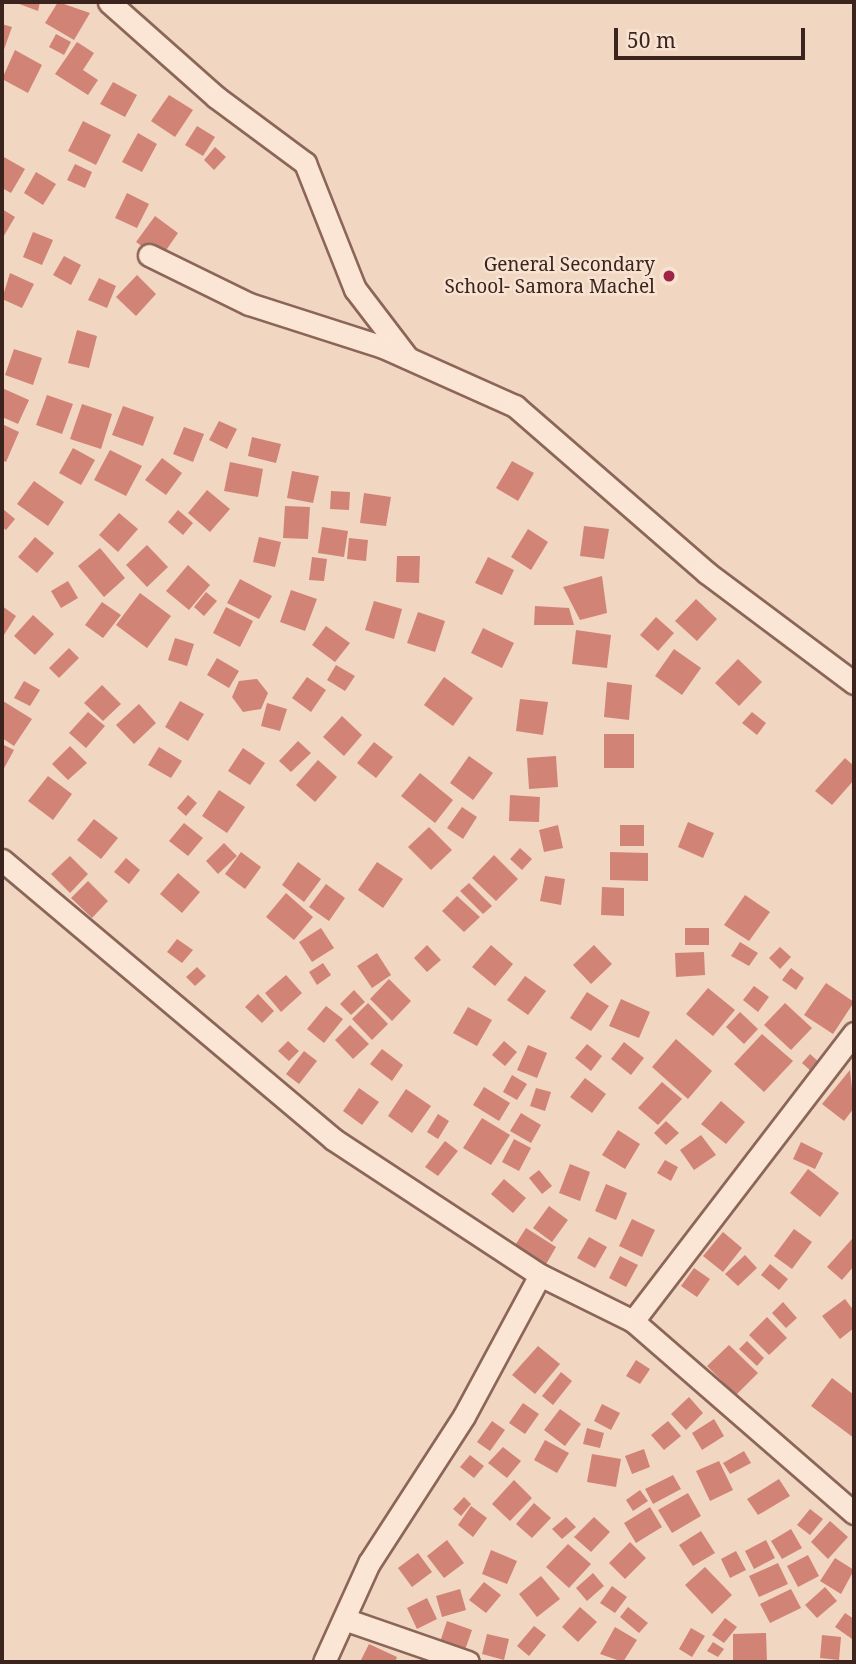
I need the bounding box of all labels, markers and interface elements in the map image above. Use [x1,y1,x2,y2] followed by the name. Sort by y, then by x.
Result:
[618,14,809,58] scale bar
[627,26,676,54] text: 50 m
[444,254,655,298] place label: General Secondary School- Samora Machel
[661,268,677,284] marker: General Secondary School- Samora Machel

